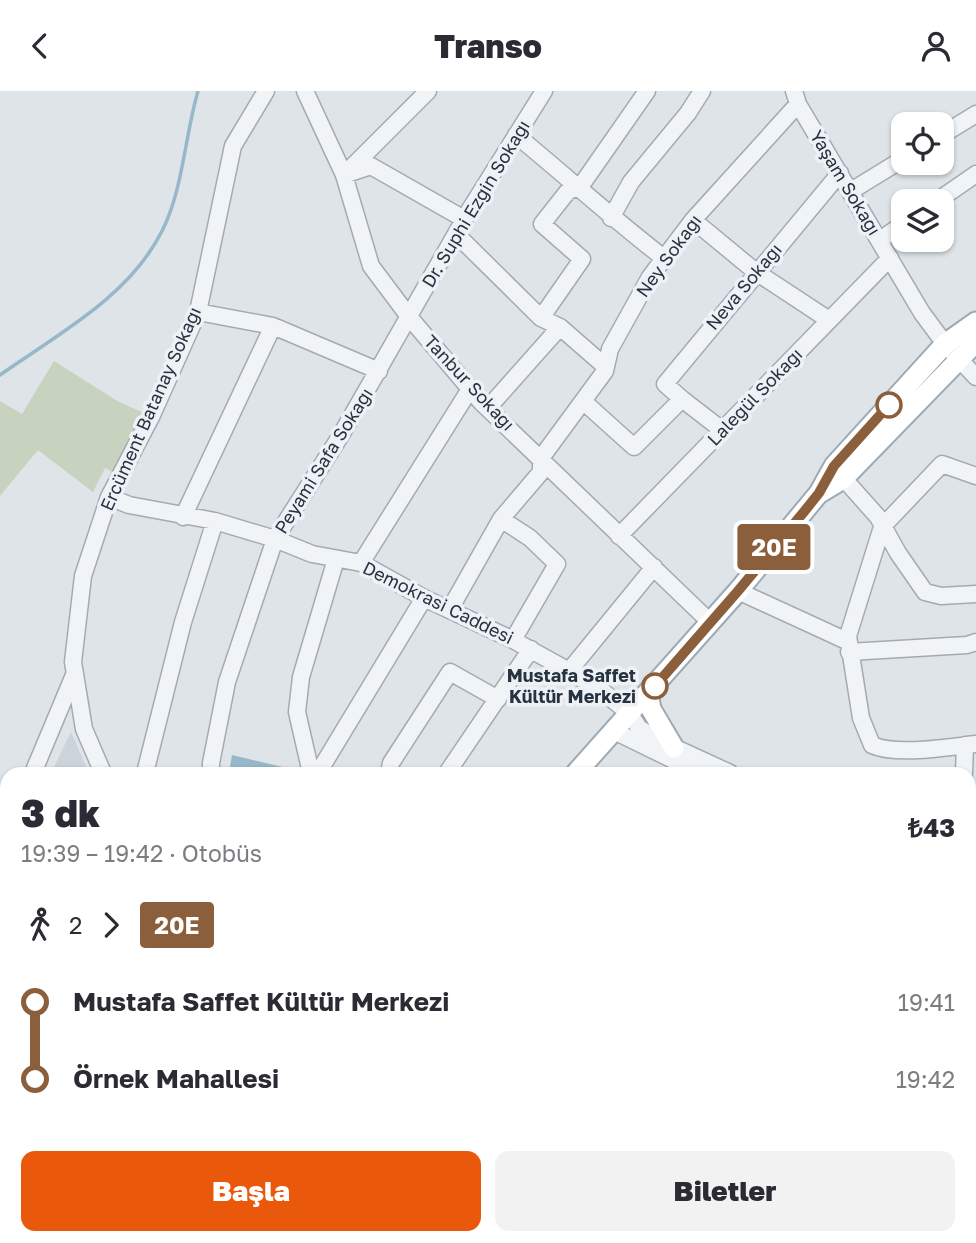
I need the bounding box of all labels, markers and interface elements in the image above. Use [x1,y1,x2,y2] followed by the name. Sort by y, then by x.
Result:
[21,27,59,65] icon: back
[434,27,542,65] text: Transo
[917,27,955,65] icon: person
[891,112,954,252] map controls
[891,112,954,175] button: locate
[416,116,534,291] street label: Dr. Suphi Ezgin Sokağı
[806,126,886,239] street label: Yaşam Sokağı
[891,189,954,252] button: layers
[631,210,706,301] street label: Ney Sokağı
[701,239,786,334] street label: Neva Sokağı
[95,303,205,514] street label: Ercüment Batanay Sokağı
[420,330,520,435] street label: Tanbur Sokağı
[702,343,806,450] street label: Lalegül Sokağı
[269,384,377,537] street label: Peyami Safa Sokağı
[876,392,902,418] unlabelled marker
[734,524,814,570] line badge: 20E
[751,532,797,561] text: 20E
[359,556,517,648] street label: Demokrasi Caddesi
[507,664,636,707] place label: Mustafa Saffet Kültür Merkezi
[642,673,668,699] marker: Mustafa Saffet Kültür Merkezi
[21,790,100,835] text: 3 dk
[908,812,955,843] text: ₺43
[21,839,262,867] text: 19:39 – 19:42 · Otobüs
[21,906,59,944] icon: walk
[92,906,130,944] icon: forward
[154,910,200,939] text: 20E
[69,911,82,939] text: 2
[73,986,449,1017] text: Mustafa Saffet Kültür Merkezi
[898,988,955,1016] text: 19:41
[73,1063,279,1094] text: Örnek Mahallesi
[896,1065,955,1093] text: 19:42
[21,1151,481,1231] button: Başla
[495,1151,955,1231] button: Biletler

